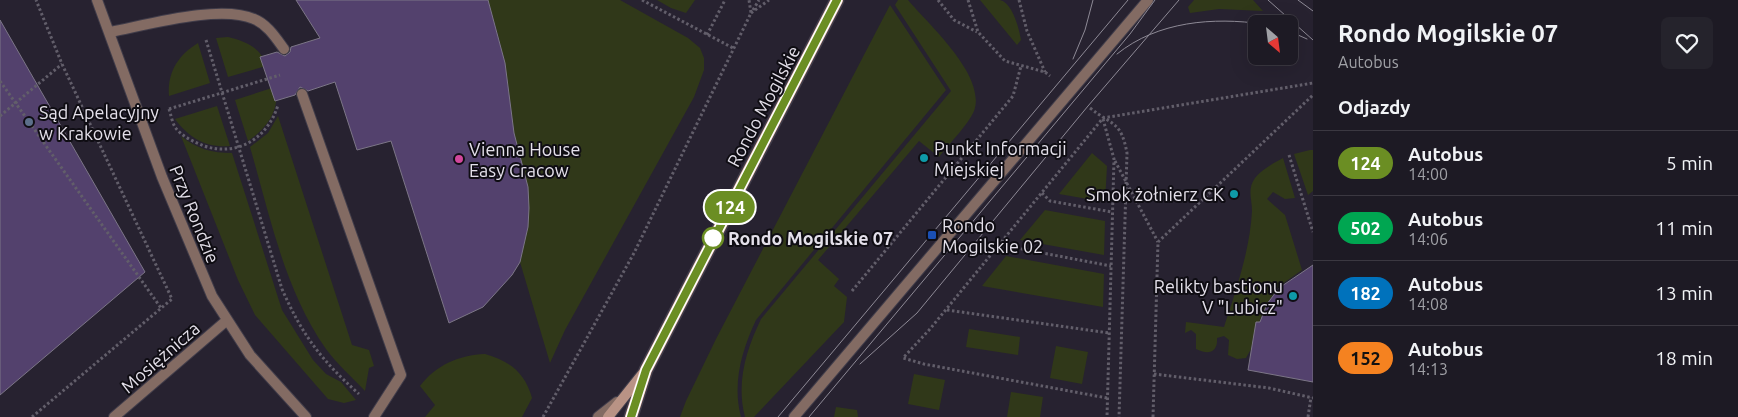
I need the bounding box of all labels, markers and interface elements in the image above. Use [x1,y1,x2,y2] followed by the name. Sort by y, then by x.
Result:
[1248,15,1298,65] north arrow
[1248,15,1298,65] map controls
[1661,17,1713,69] button: heart
[1338,20,1558,47] text: Rondo Mogilskie 07
[723,42,803,170] street label: Rondo Mogilskie
[1338,53,1399,71] text: Autobus
[1338,96,1410,118] text: Odjazdy
[39,102,159,143] place label: Sąd Apelacyjny w Krakowie
[23,116,35,128] marker: Sąd Apelacyjny w Krakowie
[934,138,1067,179] place label: Punkt Informacji Miejskiej
[469,139,580,180] place label: Vienna House Easy Cracow
[1408,143,1483,165] text: Autobus
[918,152,930,164] marker: Punkt Informacji Miejskiej
[1666,152,1713,174] text: 5 min
[453,153,465,165] marker: Vienna House Easy Cracow
[1350,153,1381,173] text: 124
[166,162,224,266] street label: Przy Rondzie
[1408,165,1448,183] text: 14:00
[1086,184,1224,204] place label: Smok żołnierz CK
[1228,188,1240,200] marker: Smok żołnierz CK
[701,191,759,223] line badge: 124
[715,197,745,217] text: 124
[1408,208,1483,230] text: Autobus
[942,215,1043,256] place label: Rondo Mogilskie 02
[1655,217,1713,239] text: 11 min
[1350,218,1381,238] text: 502
[702,227,724,249] marker: Rondo Mogilskie 07
[728,228,893,248] place label: Rondo Mogilskie 07
[926,229,938,241] marker: Rondo Mogilskie 02
[1408,230,1448,248] text: 14:06
[1408,273,1483,295] text: Autobus
[1154,276,1283,317] place label: Relikty bastionu V "Lubicz"
[1655,282,1713,304] text: 13 min
[1350,283,1381,303] text: 182
[1287,290,1299,302] marker: Relikty bastionu V "Lubicz"
[1408,295,1448,313] text: 14:08
[117,318,203,396] street label: Mosiężnicza
[1408,338,1483,360] text: Autobus
[1655,347,1713,369] text: 18 min
[1350,348,1381,368] text: 152
[1408,360,1448,378] text: 14:13

